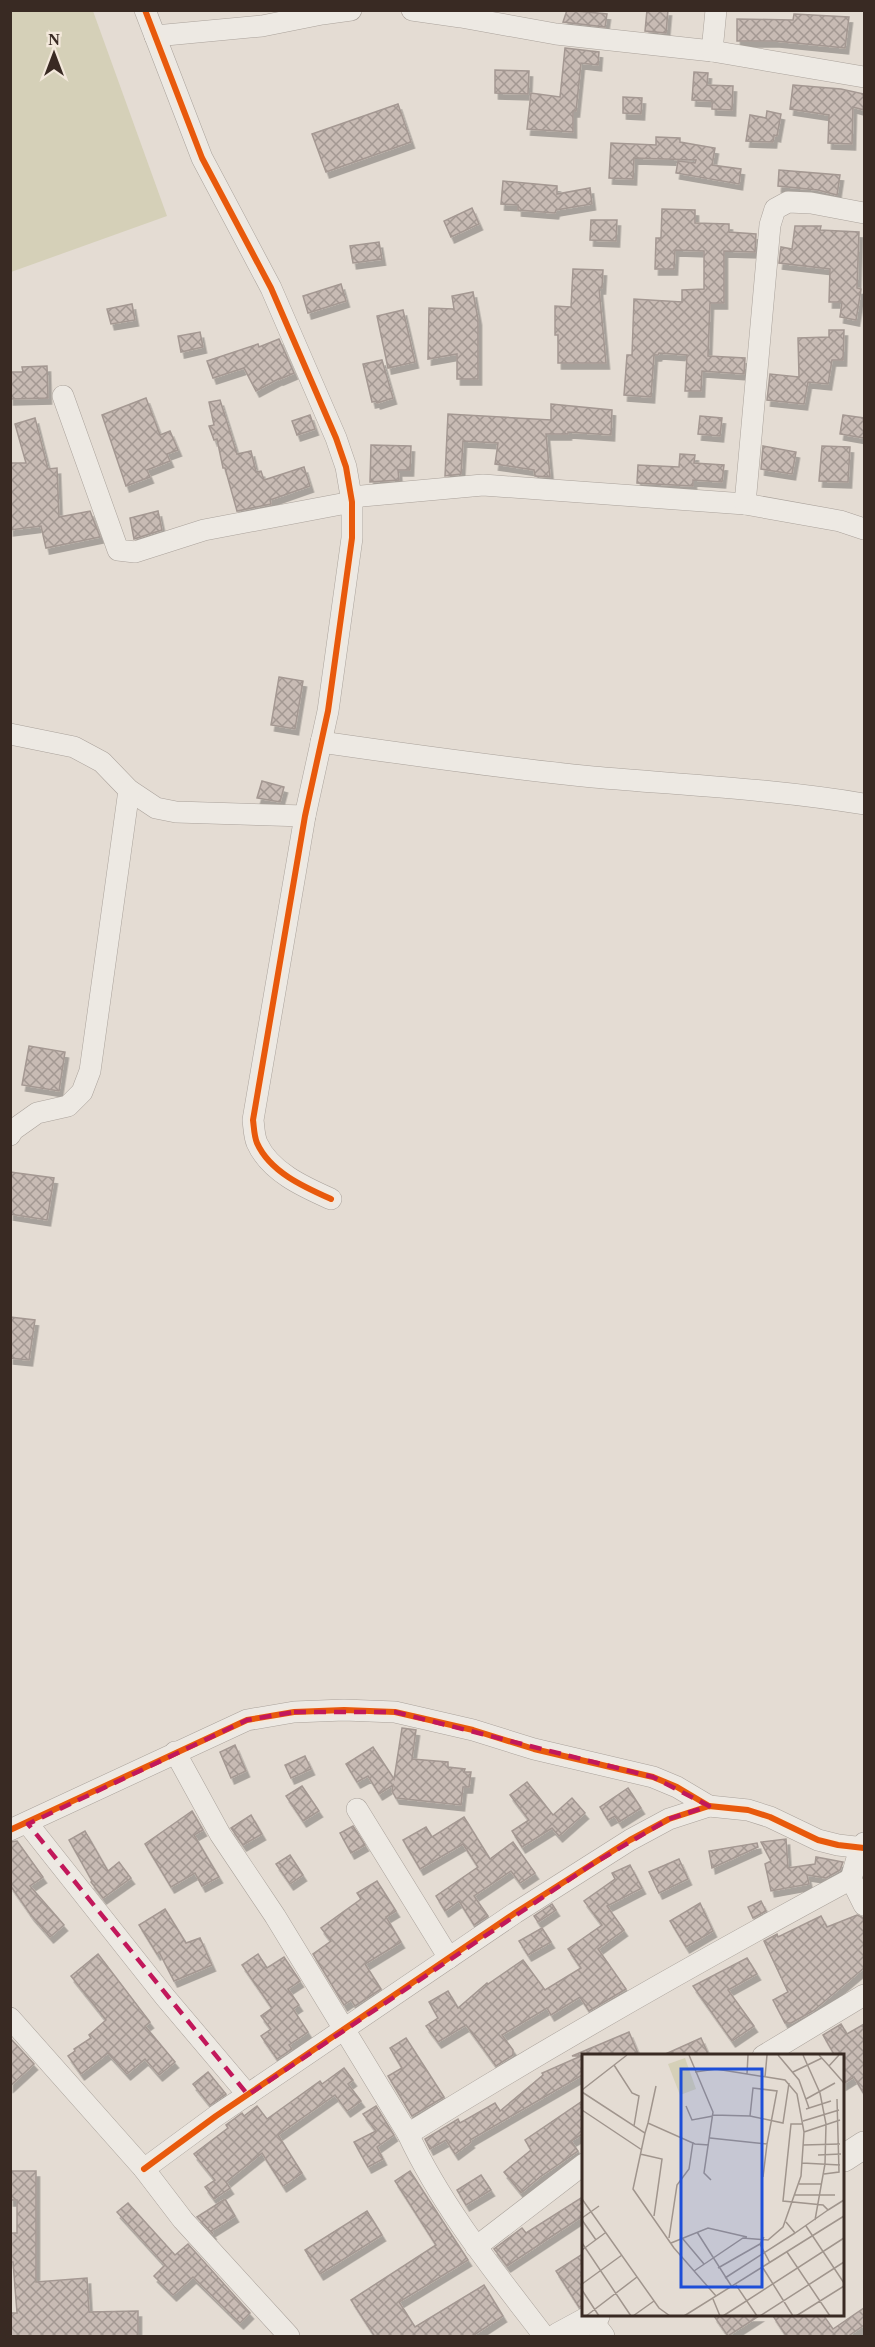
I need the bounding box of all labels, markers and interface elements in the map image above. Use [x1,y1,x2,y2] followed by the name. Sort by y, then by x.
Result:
[24,24,84,84] north arrow
[48,31,60,48] text: N
[582,2054,845,2317] inset map

